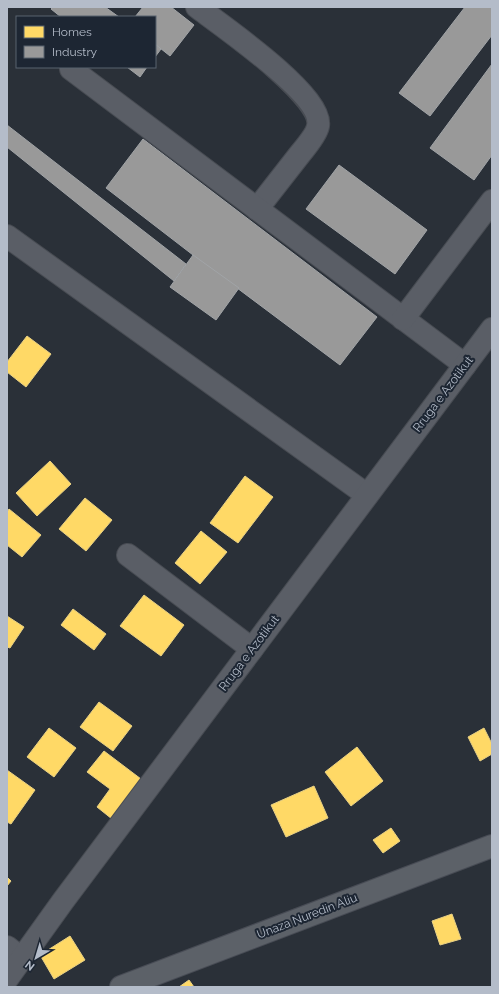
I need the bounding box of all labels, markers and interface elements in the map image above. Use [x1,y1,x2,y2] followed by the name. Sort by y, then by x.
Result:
[16,16,156,68] legend
[52,25,92,39] text: Homes
[52,45,98,59] text: Industry
[410,353,476,435] street label: Rruga e Azotikut
[216,612,282,694] street label: Rruga e Azotikut
[255,890,359,942] street label: Unaza Nuredin Aliu
[16,938,56,978] north arrow
[23,958,37,973] text: N

